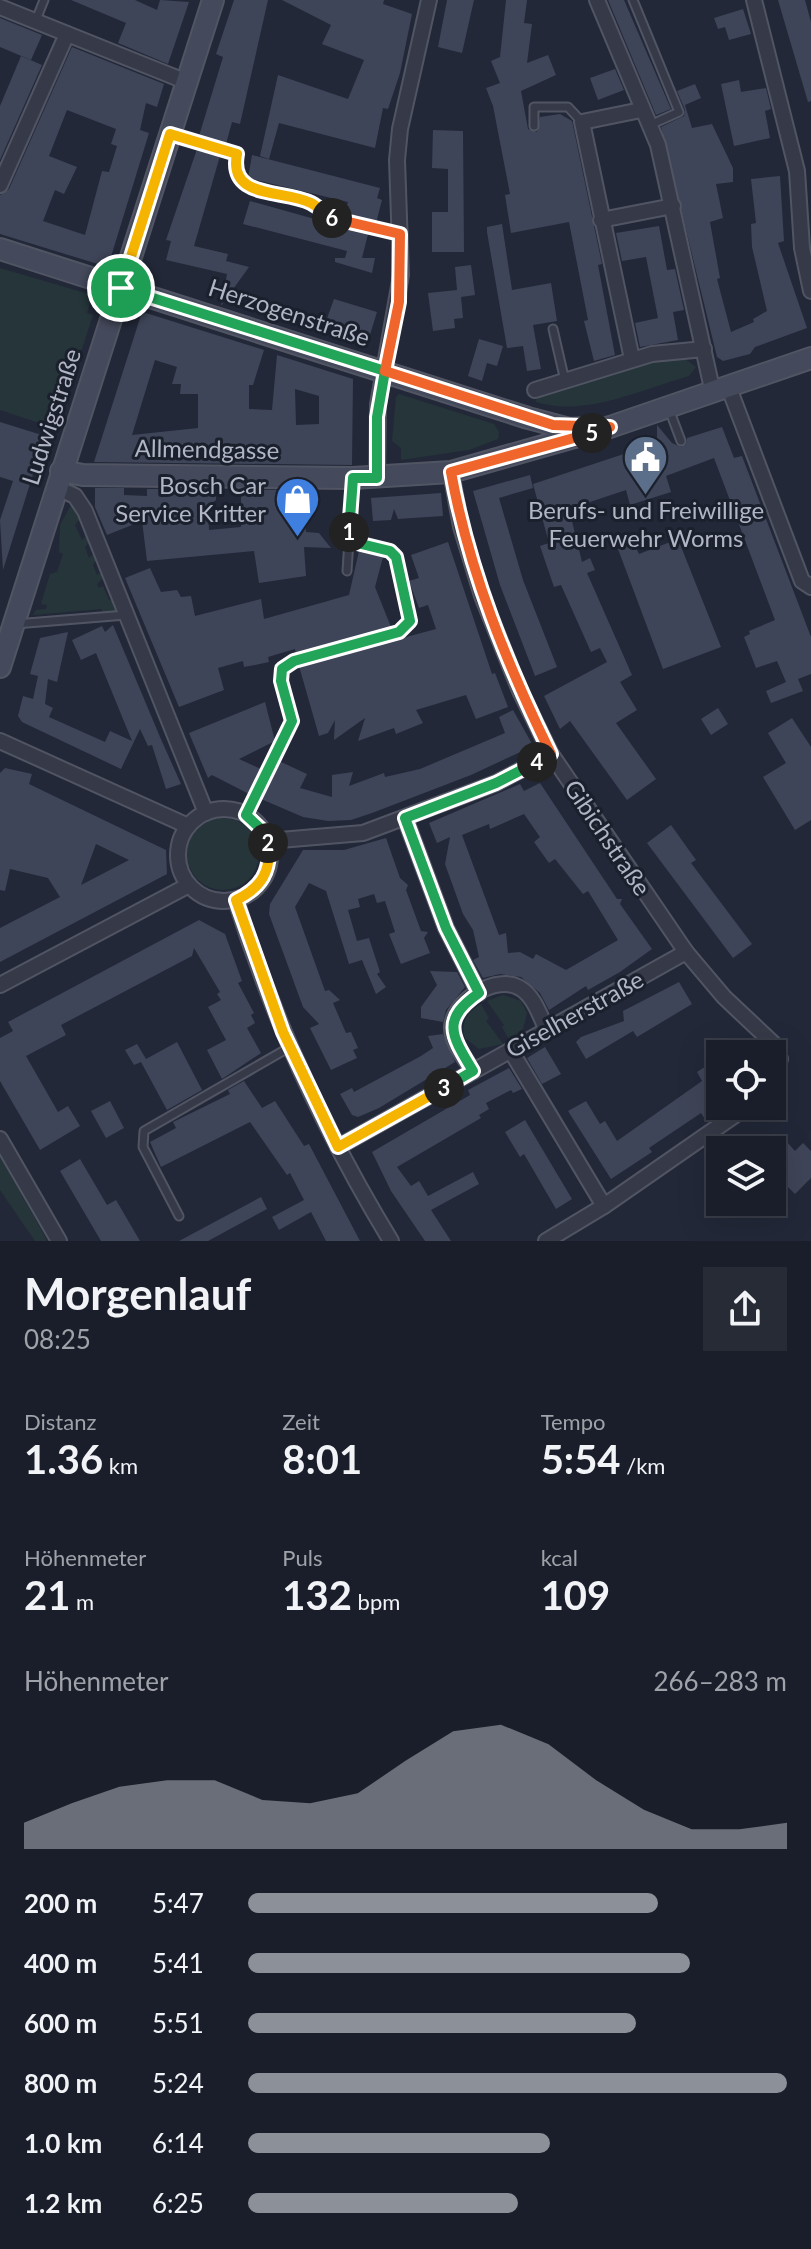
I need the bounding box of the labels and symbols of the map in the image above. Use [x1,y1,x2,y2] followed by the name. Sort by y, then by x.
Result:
[312,198,352,238] pin: 6
[87,254,155,322] pin
[205,272,374,351] street label: Herzogenstraße
[15,345,86,488] street label: Ludwigstraße
[572,413,612,453] pin: 5
[134,433,280,464] street label: Allmendgasse
[622,433,670,496] public building icon: Berufs- und Freiwillige Feuerwehr Worms
[115,470,266,527] place label: Bosch Car Service Kritter
[273,476,321,539] shop icon: Bosch Car Service Kritter
[528,495,764,552] place label: Berufs- und Freiwillige Feuerwehr Worms
[329,512,369,552] pin: 1
[517,742,557,782] pin: 4
[559,774,658,901] street label: Gibichstraße
[248,823,288,863] pin: 2
[500,964,648,1063] street label: Giselherstraße
[424,1068,464,1108] pin: 3

